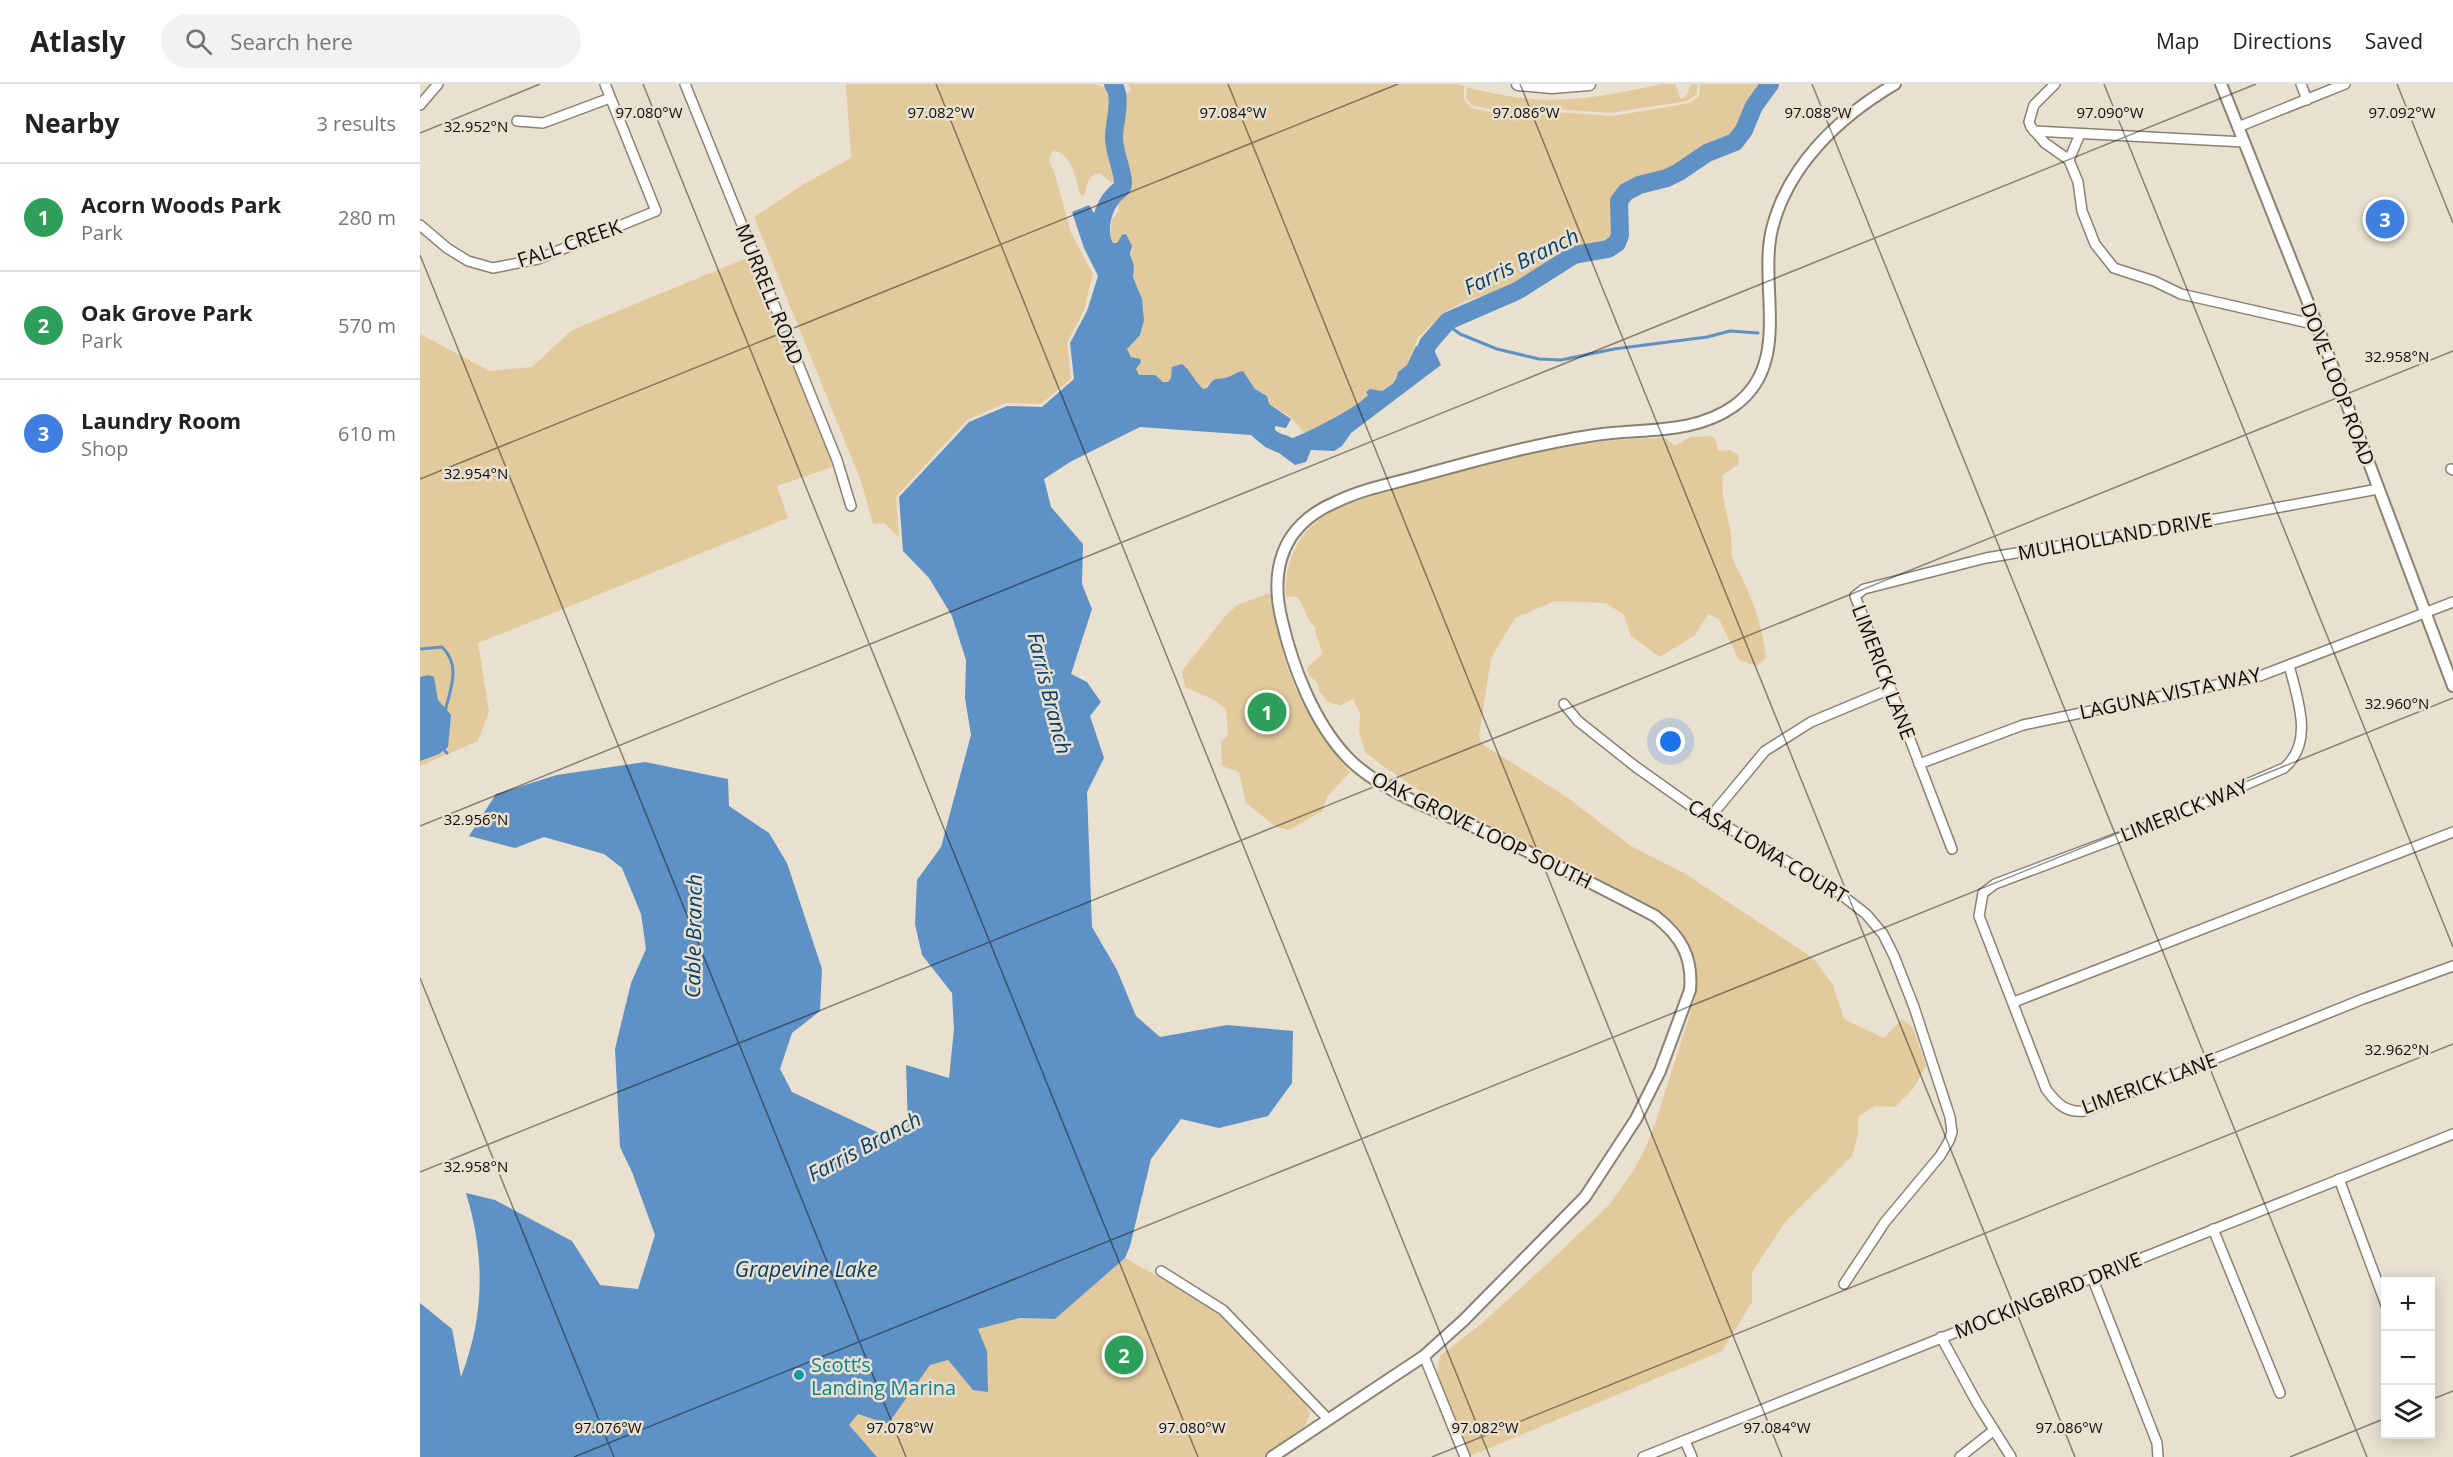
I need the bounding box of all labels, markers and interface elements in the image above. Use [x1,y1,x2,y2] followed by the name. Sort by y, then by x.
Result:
[161,14,581,68] search box
[30,22,125,60] text: Atlasly
[182,25,215,58] icon: search
[230,26,353,56] text: Search here
[2156,27,2199,55] text: Map
[2232,27,2332,55] text: Directions
[2365,27,2423,55] text: Saved
[615,102,683,122] text: 97.080°W
[907,102,975,122] text: 97.082°W
[1199,102,1267,122] text: 97.084°W
[1492,102,1560,122] text: 97.086°W
[1784,102,1852,122] text: 97.088°W
[2076,102,2144,122] text: 97.090°W
[2368,102,2436,122] text: 97.092°W
[24,105,119,141] text: Nearby
[316,110,396,137] text: 3 results
[444,116,508,136] text: 32.952°N
[81,189,281,219] text: Acorn Woods Park
[2366,196,2404,242] pin: 3
[38,204,49,231] text: 1
[338,204,396,231] text: 280 m
[513,212,625,273] street label: FALL CREEK
[81,219,123,246] text: Park
[729,220,811,368] street label: MURRELL ROAD
[1459,221,1583,301] water label: Farris Branch
[81,297,253,327] text: Oak Grove Park
[2295,299,2381,469] street label: DOVE LOOP ROAD
[38,312,49,339] text: 2
[338,312,396,339] text: 570 m
[81,327,123,354] text: Park
[2365,346,2429,366] text: 32.958°N
[81,405,241,435] text: Laundry Room
[38,420,49,447] text: 3
[338,420,396,447] text: 610 m
[81,435,129,462] text: Shop
[444,463,508,483] text: 32.954°N
[2016,506,2214,566] street label: MULHOLLAND DRIVE
[1846,601,1922,743] street label: LIMERICK LANE
[1021,629,1079,757] water label: Farris Branch
[2077,660,2264,725] street label: LAGUNA VISTA WAY
[1248,690,1286,734] pin: 1
[2365,693,2429,713] text: 32.960°N
[1656,727,1685,756] your location
[1367,765,1597,895] street label: OAK GROVE LOOP SOUTH
[2116,772,2253,848] street label: LIMERICK WAY
[1683,793,1853,909] street label: CASA LOMA COURT
[444,809,508,829] text: 32.956°N
[678,874,708,998] water label: Cable Branch
[2365,1039,2429,1059] text: 32.962°N
[2077,1046,2221,1120] street label: LIMERICK LANE
[802,1104,926,1188] water label: Farris Branch
[444,1156,508,1176] text: 32.958°N
[1950,1245,2146,1345] street label: MOCKINGBIRD DRIVE
[735,1255,877,1283] water label: Grapevine Lake
[2381,1277,2435,1439] map controls
[2381,1277,2435,1331] button: +
[2381,1331,2435,1385] button: −
[1104,1332,1144,1378] pin: 2
[811,1351,956,1401] place label: Scott’s Landing Marina
[792,1368,806,1382] marker: Scott’s Landing Marina
[2381,1385,2435,1439] button: layers
[574,1417,642,1437] text: 97.076°W
[866,1417,934,1437] text: 97.078°W
[1158,1417,1226,1437] text: 97.080°W
[1451,1417,1519,1437] text: 97.082°W
[1743,1417,1811,1437] text: 97.084°W
[2035,1417,2103,1437] text: 97.086°W

